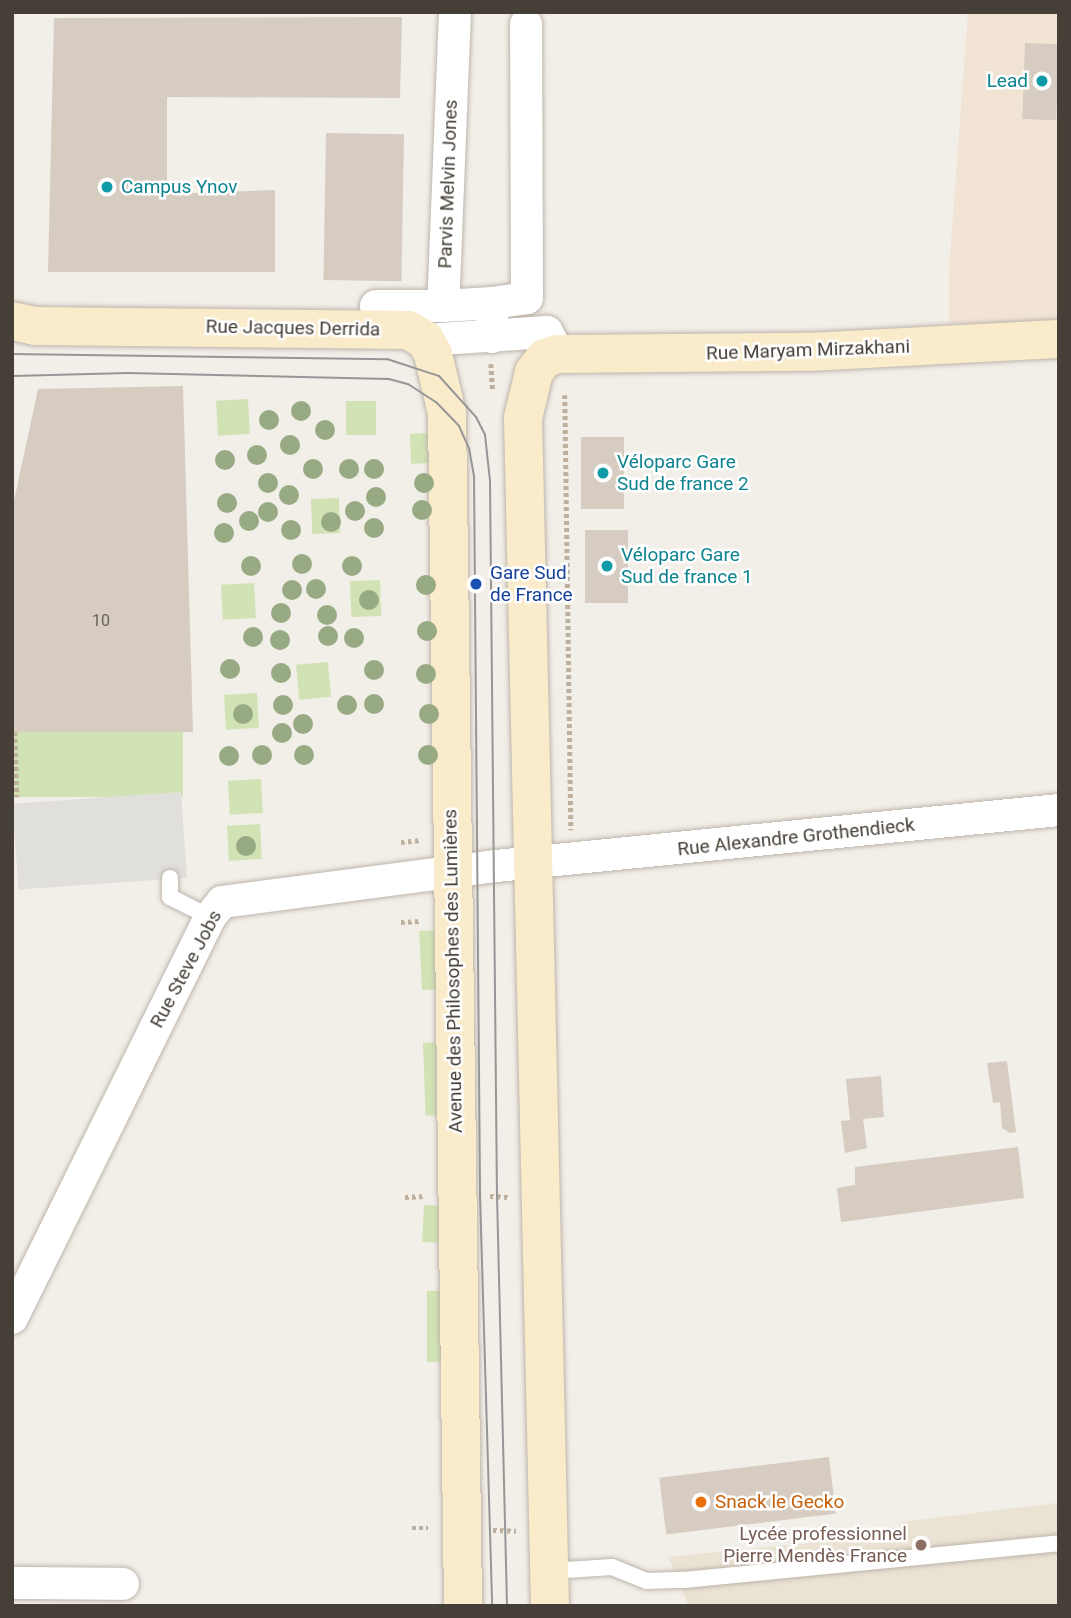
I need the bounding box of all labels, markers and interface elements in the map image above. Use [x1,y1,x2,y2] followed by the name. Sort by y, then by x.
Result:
[987,70,1028,92] place label: Lead
[1034,73,1050,89] marker: Lead
[434,99,462,269] street label: Parvis Melvin Jones
[121,176,237,198] place label: Campus Ynov
[99,179,115,195] marker: Campus Ynov
[205,315,381,341] street label: Rue Jacques Derrida
[706,335,910,365] street label: Rue Maryam Mirzakhani
[617,451,749,495] place label: Véloparc Gare Sud de france 2
[595,465,611,481] marker: Véloparc Gare Sud de france 2
[621,544,753,588] place label: Véloparc Gare Sud de france 1
[599,558,615,574] marker: Véloparc Gare Sud de france 1
[490,562,573,606] place label: Gare Sud de France
[468,576,484,592] marker: Gare Sud de France
[92,611,110,631] house number: 10
[439,809,467,1133] street label: Avenue des Philosophes des Lumières
[676,813,916,861] street label: Rue Alexandre Grothendieck
[145,906,227,1032] street label: Rue Steve Jobs
[715,1491,844,1513] place label: Snack le Gecko
[693,1494,709,1510] marker: Snack le Gecko
[723,1523,907,1567] place label: Lycée professionnel Pierre Mendès France
[913,1537,929,1553] marker: Lycée professionnel Pierre Mendès France

